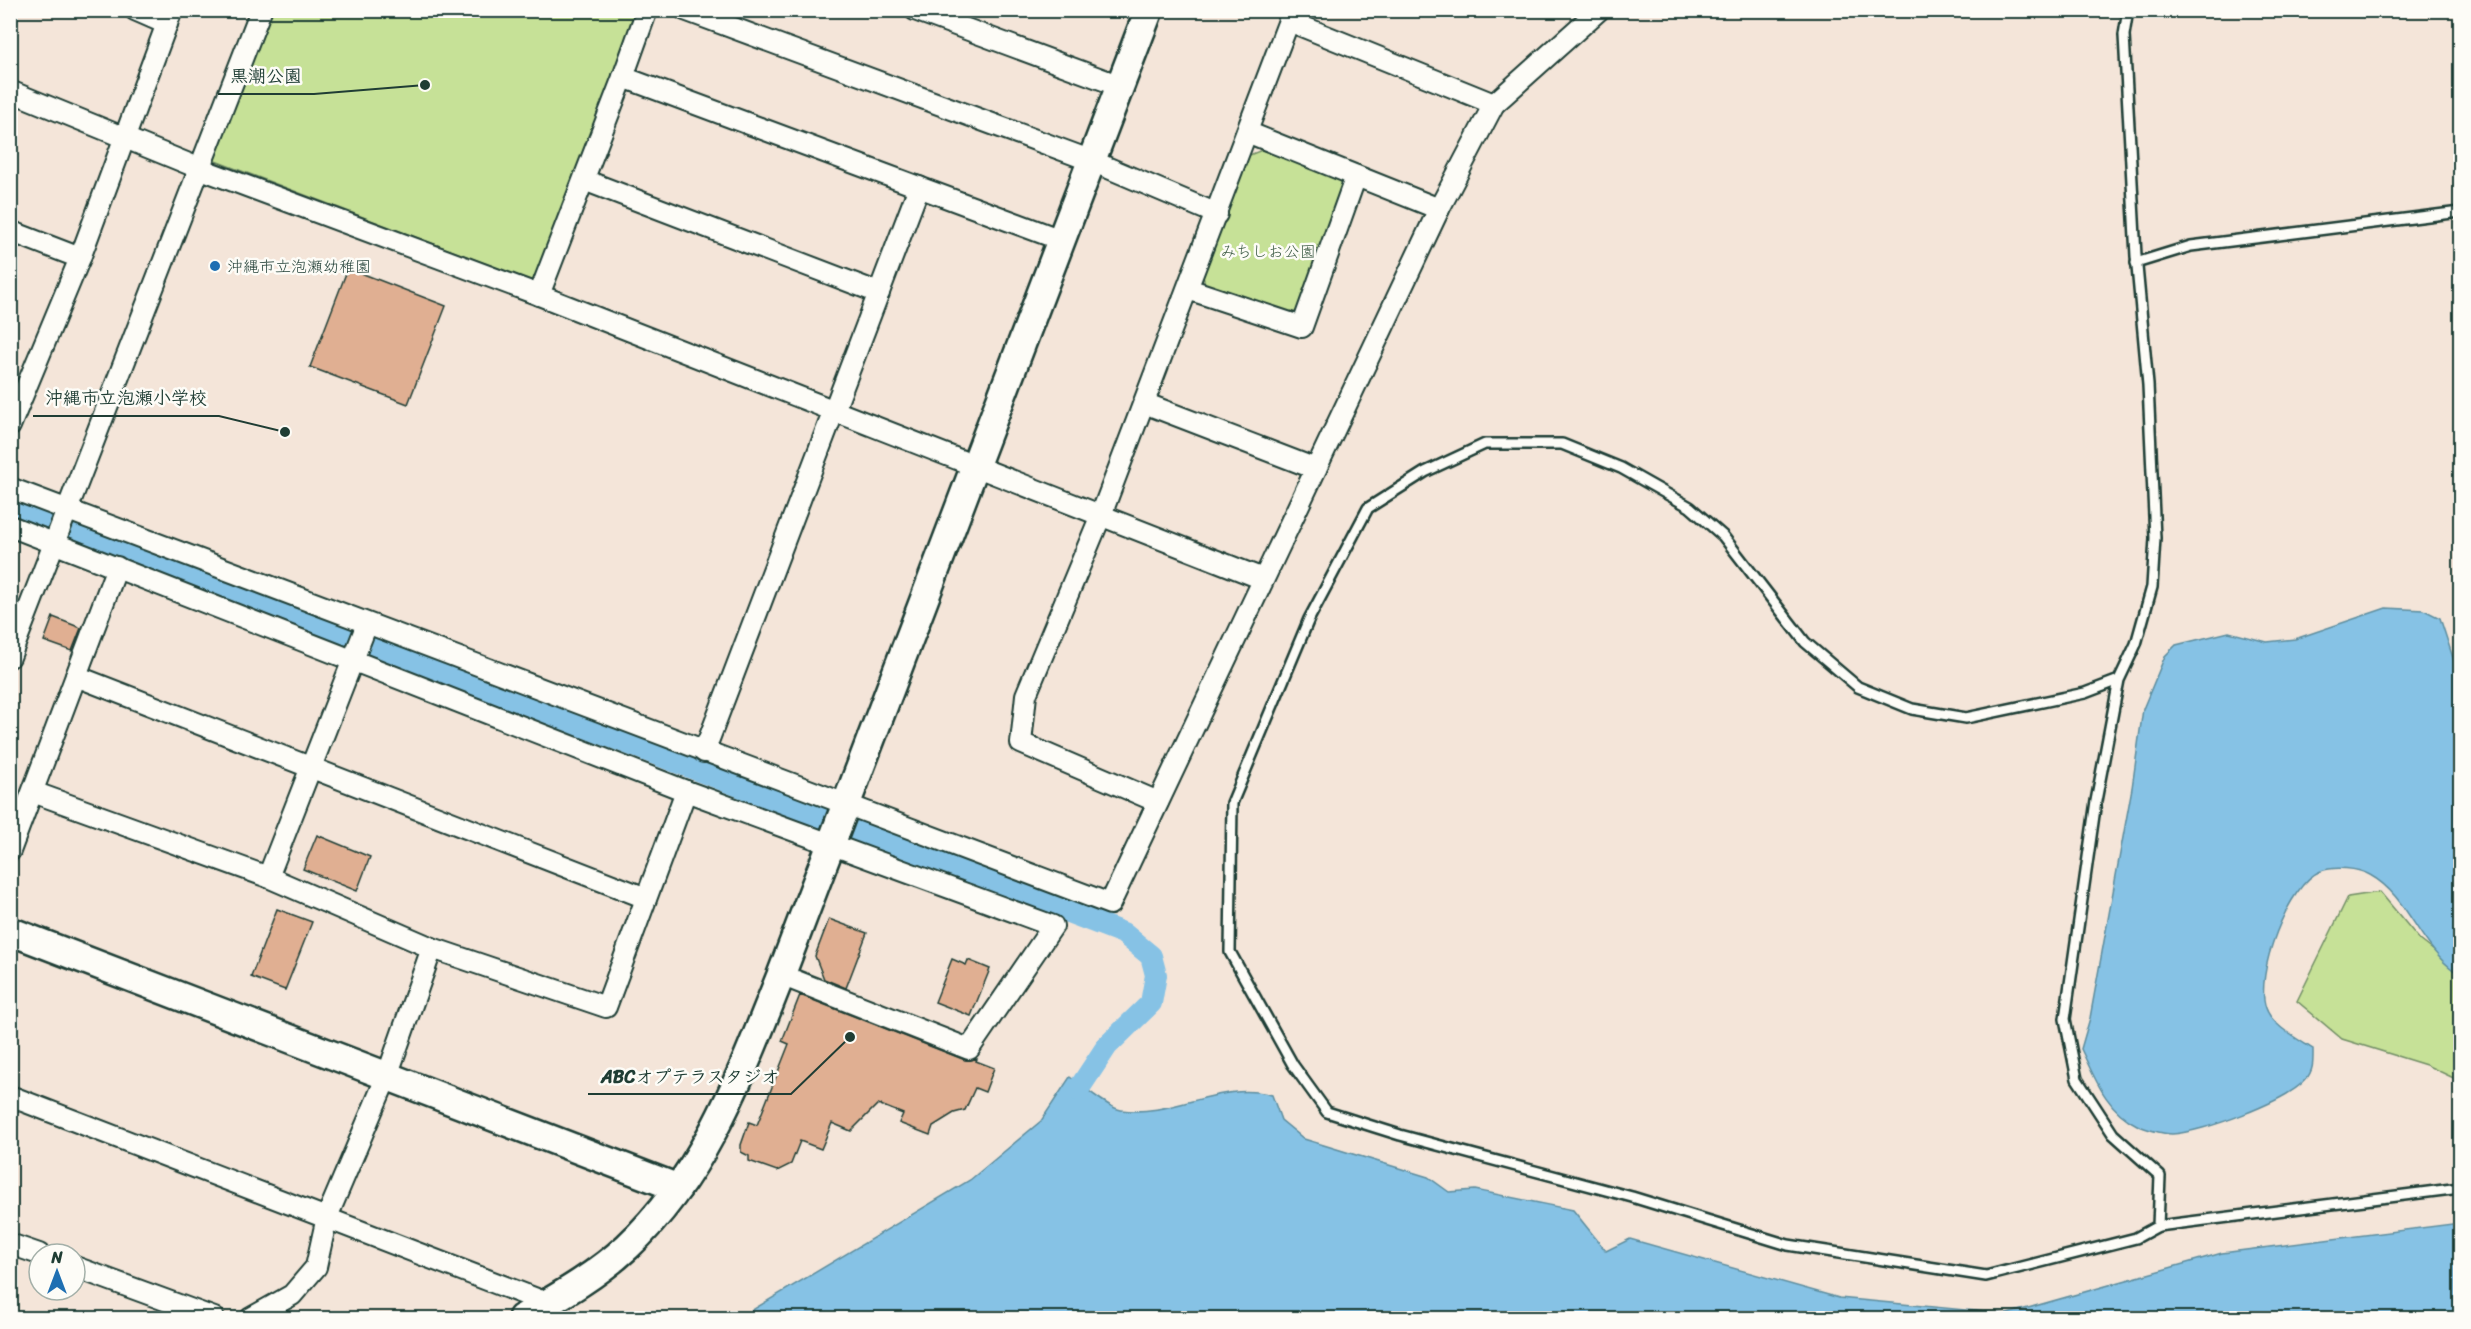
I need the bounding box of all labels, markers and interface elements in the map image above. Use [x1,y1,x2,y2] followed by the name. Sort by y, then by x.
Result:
[218,58,314,94] callout: 黒潮公園
[230,60,302,92] text: 黒潮公園
[1220,237,1316,266] park label: みちしお公園
[227,252,371,281] place label: 沖縄市立泡瀬幼稚園
[208,259,222,273] marker: 沖縄市立泡瀬幼稚園
[33,380,219,416] callout: 沖縄市立泡瀬小学校
[45,382,207,414] text: 沖縄市立泡瀬小学校
[588,1058,791,1094] callout: ABCオプテラスタジオ
[600,1061,779,1093] text: ABCオプテラスタジオ
[27,1242,87,1302] north arrow
[50,1243,63,1272] text: N

